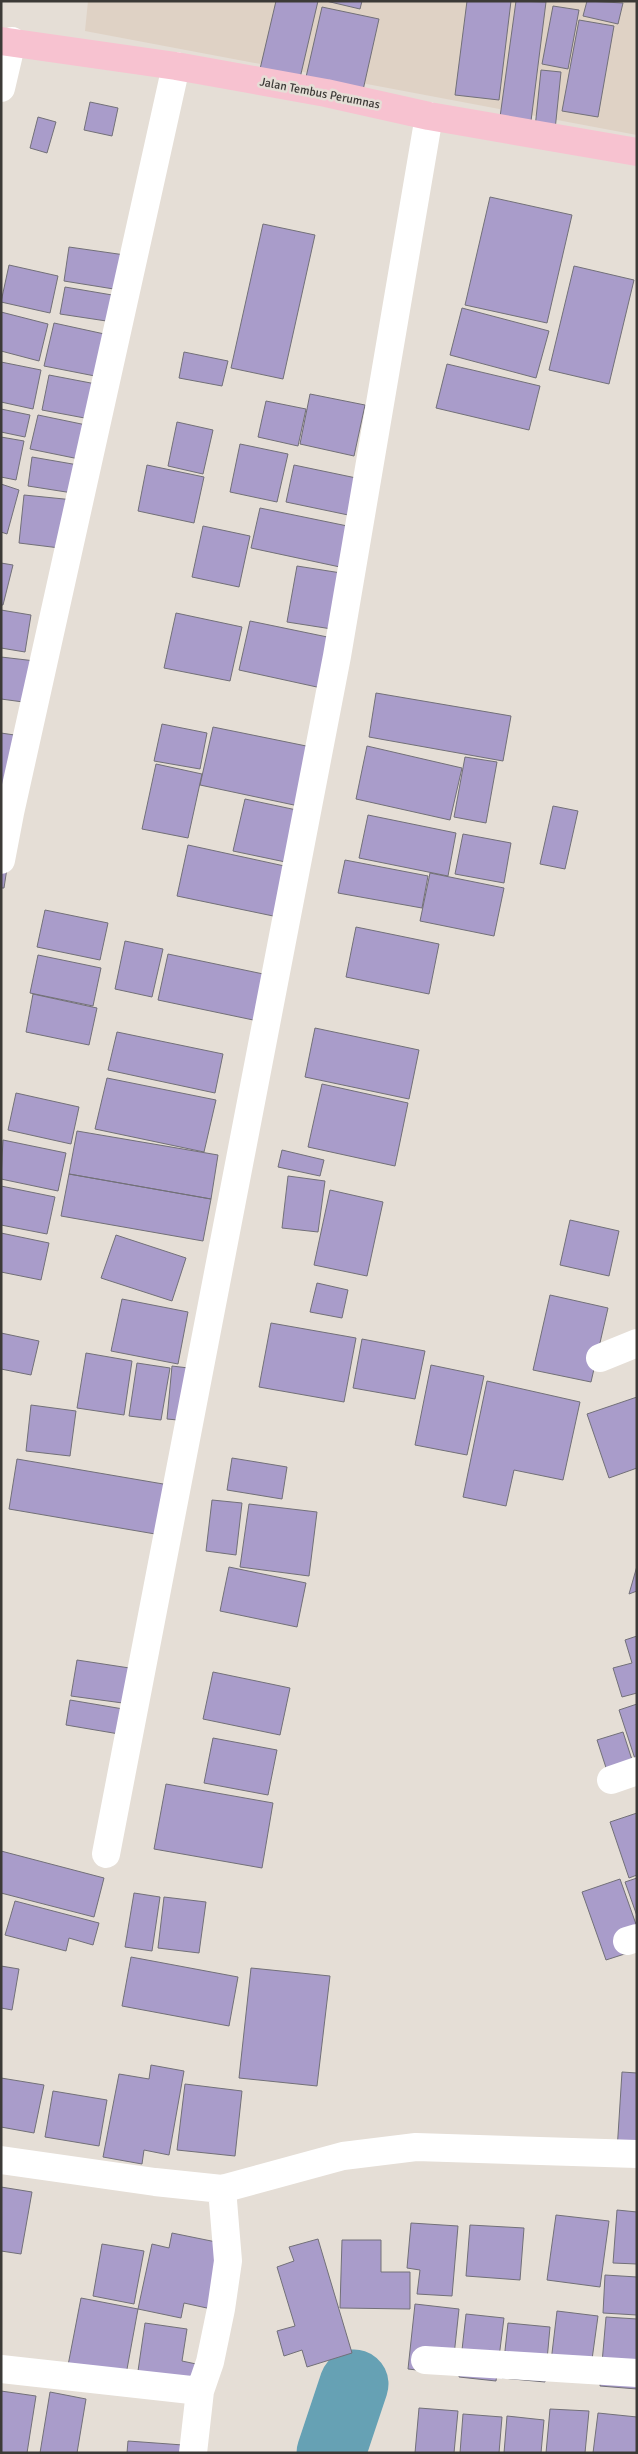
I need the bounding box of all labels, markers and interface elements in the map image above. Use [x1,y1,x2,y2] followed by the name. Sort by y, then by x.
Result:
[259,74,381,113] street label: Jalan Tembus Perumnas

